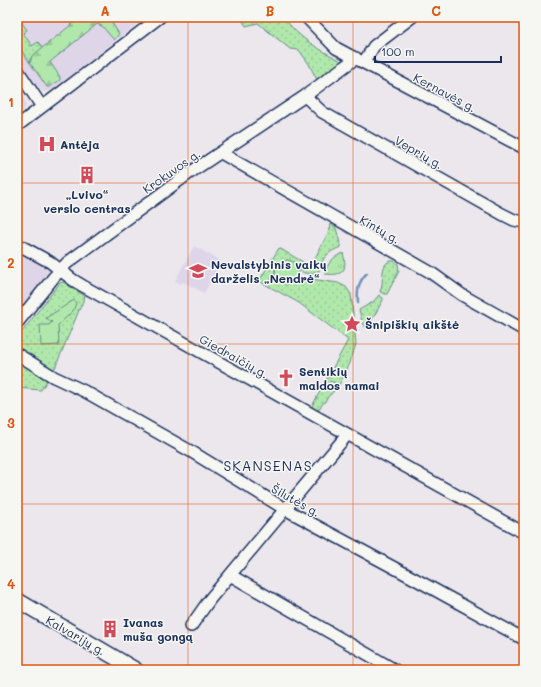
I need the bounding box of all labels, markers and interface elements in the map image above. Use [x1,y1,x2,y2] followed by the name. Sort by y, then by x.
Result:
[100,2,110,19] text: A
[266,2,275,19] text: B
[431,2,441,19] text: C
[375,38,501,64] scale bar
[381,43,415,59] text: 100 m
[411,69,479,115] street label: Kernavės g.
[8,93,14,110] text: 1
[392,132,446,172] street label: Veprių g.
[37,134,57,154] hospital icon: Antėja
[60,136,100,152] place label: Antėja
[139,145,203,197] street label: Krokuvos g.
[77,165,97,185] building icon: „Lvivo“ verslo centras
[43,186,131,216] place label: „Lvivo“ verslo centras
[357,211,403,247] street label: Kintų g.
[7,254,15,271] text: 2
[211,256,327,286] place label: Nevalstybinis vaikų darželis „Nendrė“
[188,261,208,281] school or university icon: Nevalstybinis vaikų darželis „Nendrė“
[342,314,362,334] place icon: Šnipiškių aikštė
[365,316,459,332] place label: Šnipiškių aikštė
[197,330,271,382] street label: Giedraičių g.
[299,363,380,393] place label: Sentikių maldos namai
[276,368,296,388] church icon: Sentikių maldos namai
[7,414,15,431] text: 3
[223,456,313,475] district label: SKANSENAS
[269,480,323,520] street label: Šilutės g.
[7,575,15,592] text: 4
[43,612,109,658] street label: Kalvarijų g.
[123,614,194,644] place label: Ivanas muša gongą
[100,619,120,639] building icon: Ivanas muša gongą

